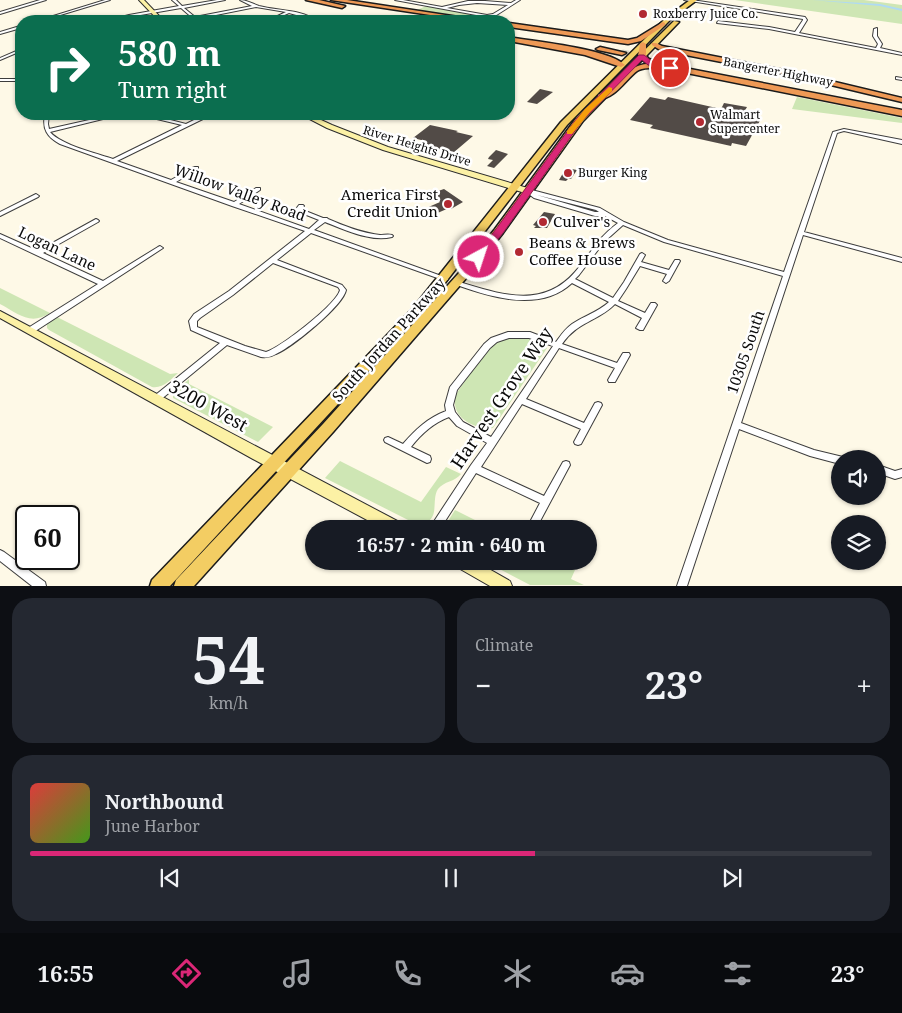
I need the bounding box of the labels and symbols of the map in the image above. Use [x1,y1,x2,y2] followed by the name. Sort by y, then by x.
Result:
[653,5,758,22] place label: Roxberry Juice Co.
[637,8,649,20] marker: Roxberry Juice Co.
[649,47,691,89] pin
[722,53,835,91] street label: Bangerter Highway
[710,106,780,137] place label: Walmart Supercenter
[694,116,706,128] marker: Walmart Supercenter
[361,121,473,170] street label: River Heights Drive
[172,159,309,225] street label: Willow Valley Road
[578,164,648,181] place label: Burger King
[562,167,574,179] marker: Burger King
[341,184,438,221] place label: America First Credit Union
[442,198,454,210] marker: America First Credit Union
[553,211,610,231] place label: Culver's
[537,216,549,228] marker: Culver's
[15,221,100,275] street label: Logan Lane
[452,230,504,282] position arrow
[529,232,635,269] place label: Beans & Brews Coffee House
[513,246,525,258] marker: Beans & Brews Coffee House
[327,273,450,406] street label: South Jordan Parkway
[721,307,769,396] street label: 10305 South
[445,321,558,473] street label: Harvest Grove Way
[165,374,252,437] street label: 3200 West
[15,505,80,570] speed limit sign: 60

